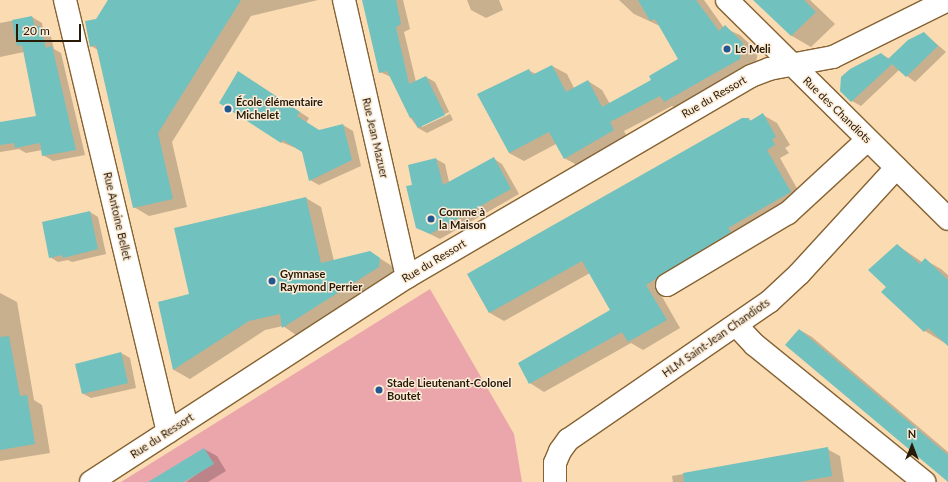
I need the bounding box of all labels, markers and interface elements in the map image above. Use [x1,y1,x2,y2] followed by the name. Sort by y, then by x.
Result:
[18,16,83,42] scale bar
[23,23,50,38] text: 20 m
[735,42,771,56] place label: Le Meli
[722,44,732,54] marker: Le Meli
[679,73,749,121] street label: Rue du Ressort
[800,74,874,146] street label: Rue des Chandiots
[236,96,323,122] place label: École élémentaire Michelet
[359,96,391,180] street label: Rue Jean Mazuer
[223,104,233,114] marker: École élémentaire Michelet
[100,171,134,261] street label: Rue Antoine Bellet
[439,206,486,232] place label: Comme à la Maison
[426,214,436,224] marker: Comme à la Maison
[399,237,469,285] street label: Rue du Ressort
[280,268,362,294] place label: Gymnase Raymond Perrier
[267,276,277,286] marker: Gymnase Raymond Perrier
[660,296,772,380] street label: HLM Saint-Jean Chandiots
[387,377,511,403] place label: Stade Lieutenant-Colonel Boutet
[374,385,384,395] marker: Stade Lieutenant-Colonel Boutet
[128,411,196,461] street label: Rue du Ressort
[892,426,932,466] north arrow
[908,427,916,440] text: N

